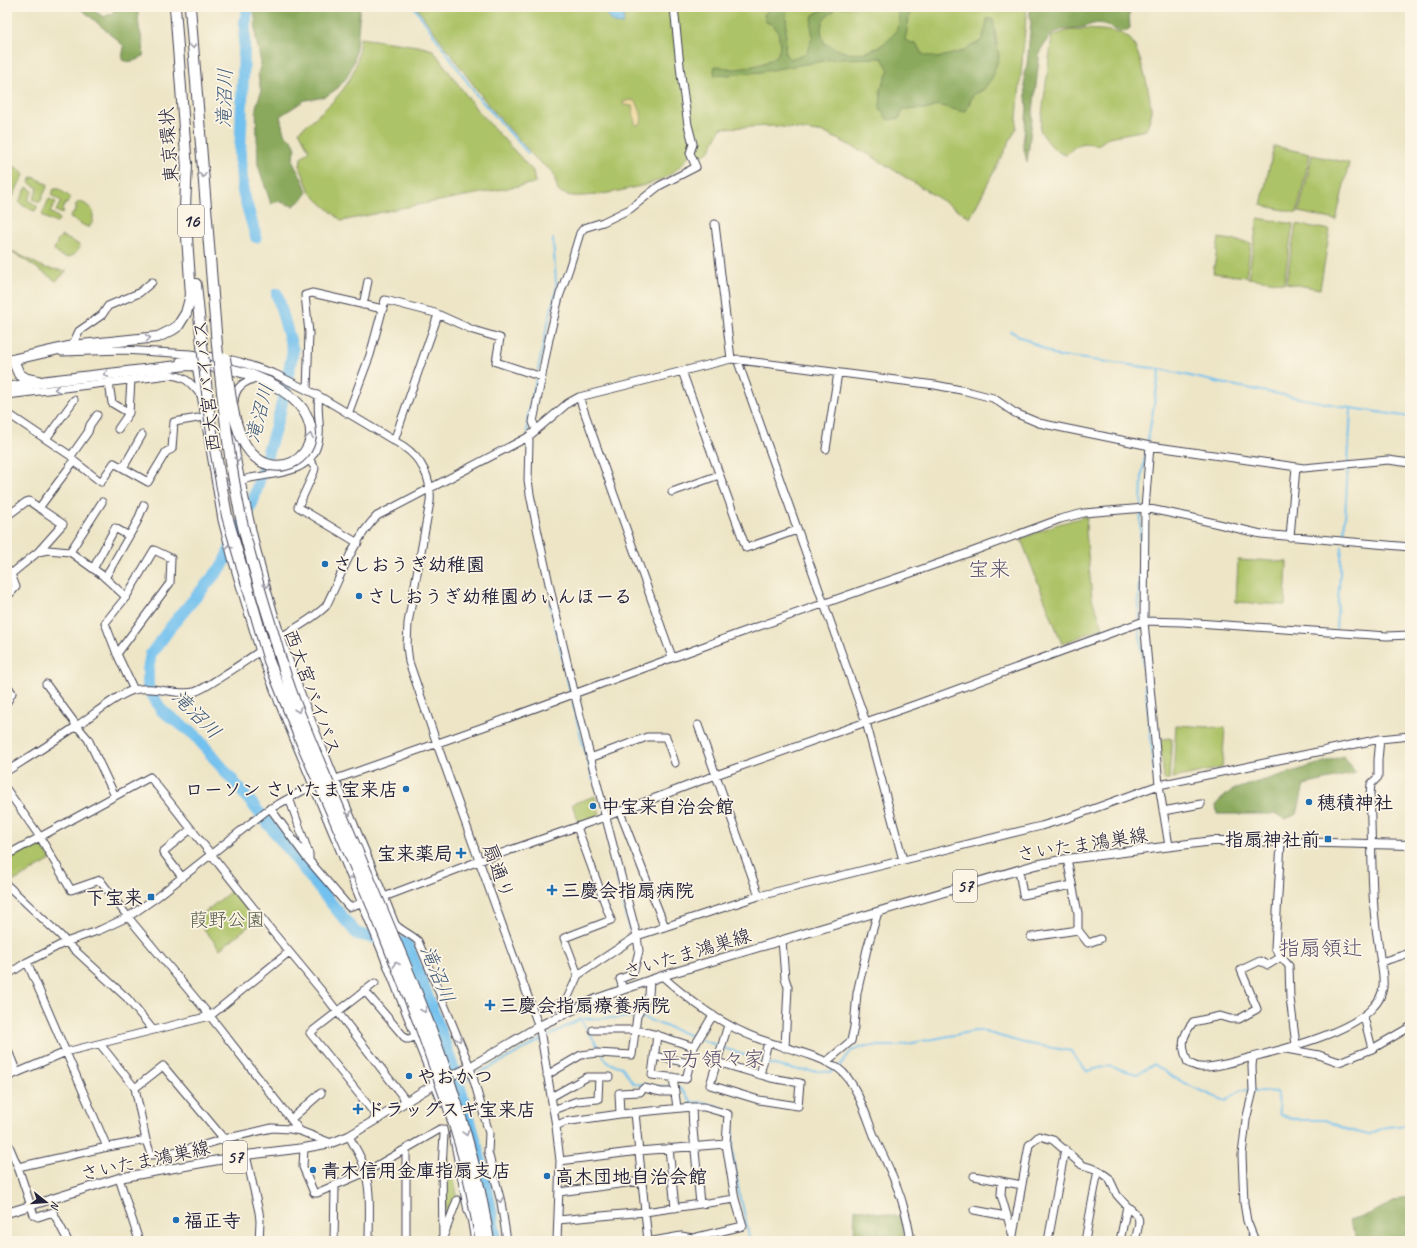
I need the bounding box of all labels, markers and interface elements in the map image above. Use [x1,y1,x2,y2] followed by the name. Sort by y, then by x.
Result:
[189,43,198,49] one-way arrow
[211,68,238,128] water label: 滝沼川
[154,106,184,184] street label: 東京環状
[199,172,208,178] one-way arrow
[178,205,204,237] road number: 16
[188,319,226,453] street label: 西大宮バイパス
[145,334,151,343] one-way arrow
[103,369,109,378] one-way arrow
[240,381,279,445] water label: 滝沼川
[54,384,60,393] one-way arrow
[305,433,314,440] one-way arrow
[233,456,241,462] one-way arrow
[225,544,234,551] one-way arrow
[333,553,485,577] place label: さしおうぎ幼稚園
[968,556,1010,582] district label: 宝来
[320,559,330,569] marker: さしおうぎ幼稚園
[261,582,270,589] one-way arrow
[367,585,633,609] place label: さしおうぎ幼稚園めぃんほーる
[354,591,364,601] marker: さしおうぎ幼稚園めぃんほーる
[278,626,346,759] street label: 西大宮バイパス
[167,684,227,744] water label: 滝沼川
[294,706,302,713] one-way arrow
[185,778,398,802] place label: ローソン さいたま宝来店
[401,784,411,794] marker: ローソン さいたま宝来店
[1317,791,1393,815] place label: 穂積神社
[601,795,734,819] place label: 中宝来自治会館
[1304,797,1314,807] marker: 穂積神社
[588,801,598,811] marker: 中宝来自治会館
[345,809,353,816] one-way arrow
[1015,823,1149,867] street label: さいたま鴻巣線
[1225,828,1320,852] place label: 指扇神社前
[1323,834,1333,844] marker: 指扇神社前
[477,840,519,902] street label: 扇通り
[377,842,453,866] place label: 宝来薬局
[456,848,466,858] marker: 宝来薬局
[953,870,977,902] road number: 57
[348,875,356,882] one-way arrow
[561,879,694,903] place label: 三慶会指扇病院
[546,884,558,896] marker: 三慶会指扇病院
[86,886,143,910] place label: 下宝来
[146,892,156,902] marker: 下宝来
[189,908,265,932] park label: 葭野公園
[621,923,754,985] street label: さいたま鴻巣線
[1279,935,1363,961] district label: 指扇領辻
[415,942,460,1007] water label: 滝沼川
[392,960,400,967] one-way arrow
[499,994,670,1018] place label: 三慶会指扇療養病院
[484,999,496,1011] marker: 三慶会指扇療養病院
[420,1007,428,1014] one-way arrow
[454,1036,462,1043] one-way arrow
[660,1046,765,1072] district label: 平方領々家
[417,1065,493,1089] place label: やおかつ
[404,1071,414,1081] marker: やおかつ
[366,1098,536,1122] place label: ドラッグスギ宝来店
[353,1104,363,1114] marker: ドラッグスギ宝来店
[461,1130,470,1137] one-way arrow
[78,1135,212,1186] street label: さいたま鴻巣線
[223,1141,247,1173] road number: 57
[321,1159,511,1183] place label: 青木信用金庫指扇支店
[308,1165,318,1175] marker: 青木信用金庫指扇支店
[555,1165,707,1189] place label: 高木団地自治会館
[542,1171,552,1181] marker: 高木団地自治会館
[26,1182,66,1222] north arrow
[495,1196,503,1203] one-way arrow
[47,1200,63,1212] text: N
[184,1209,241,1233] place label: 福正寺
[171,1215,181,1225] marker: 福正寺

